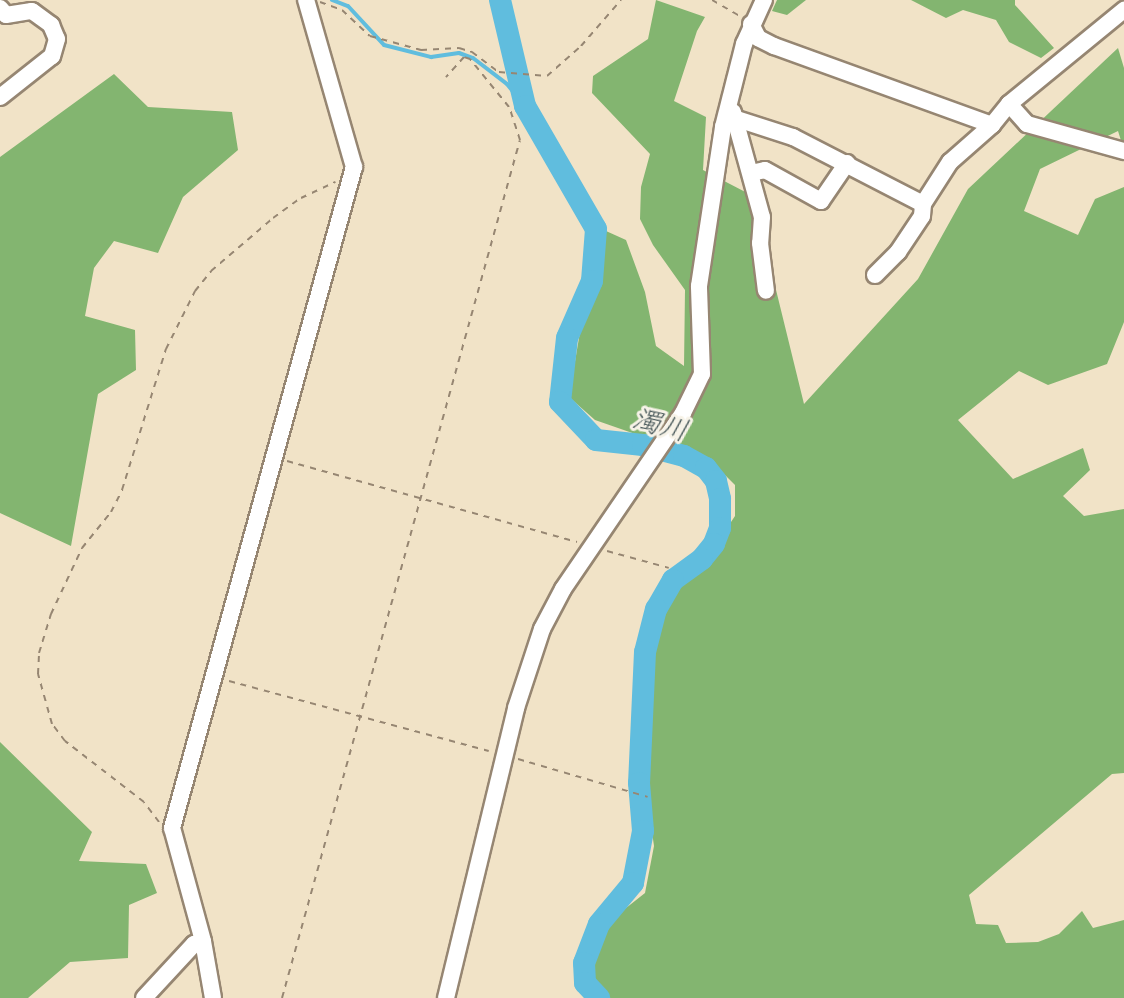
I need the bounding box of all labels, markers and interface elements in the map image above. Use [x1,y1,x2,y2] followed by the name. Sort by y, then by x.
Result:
[630,400,692,446] water label: 濁川

